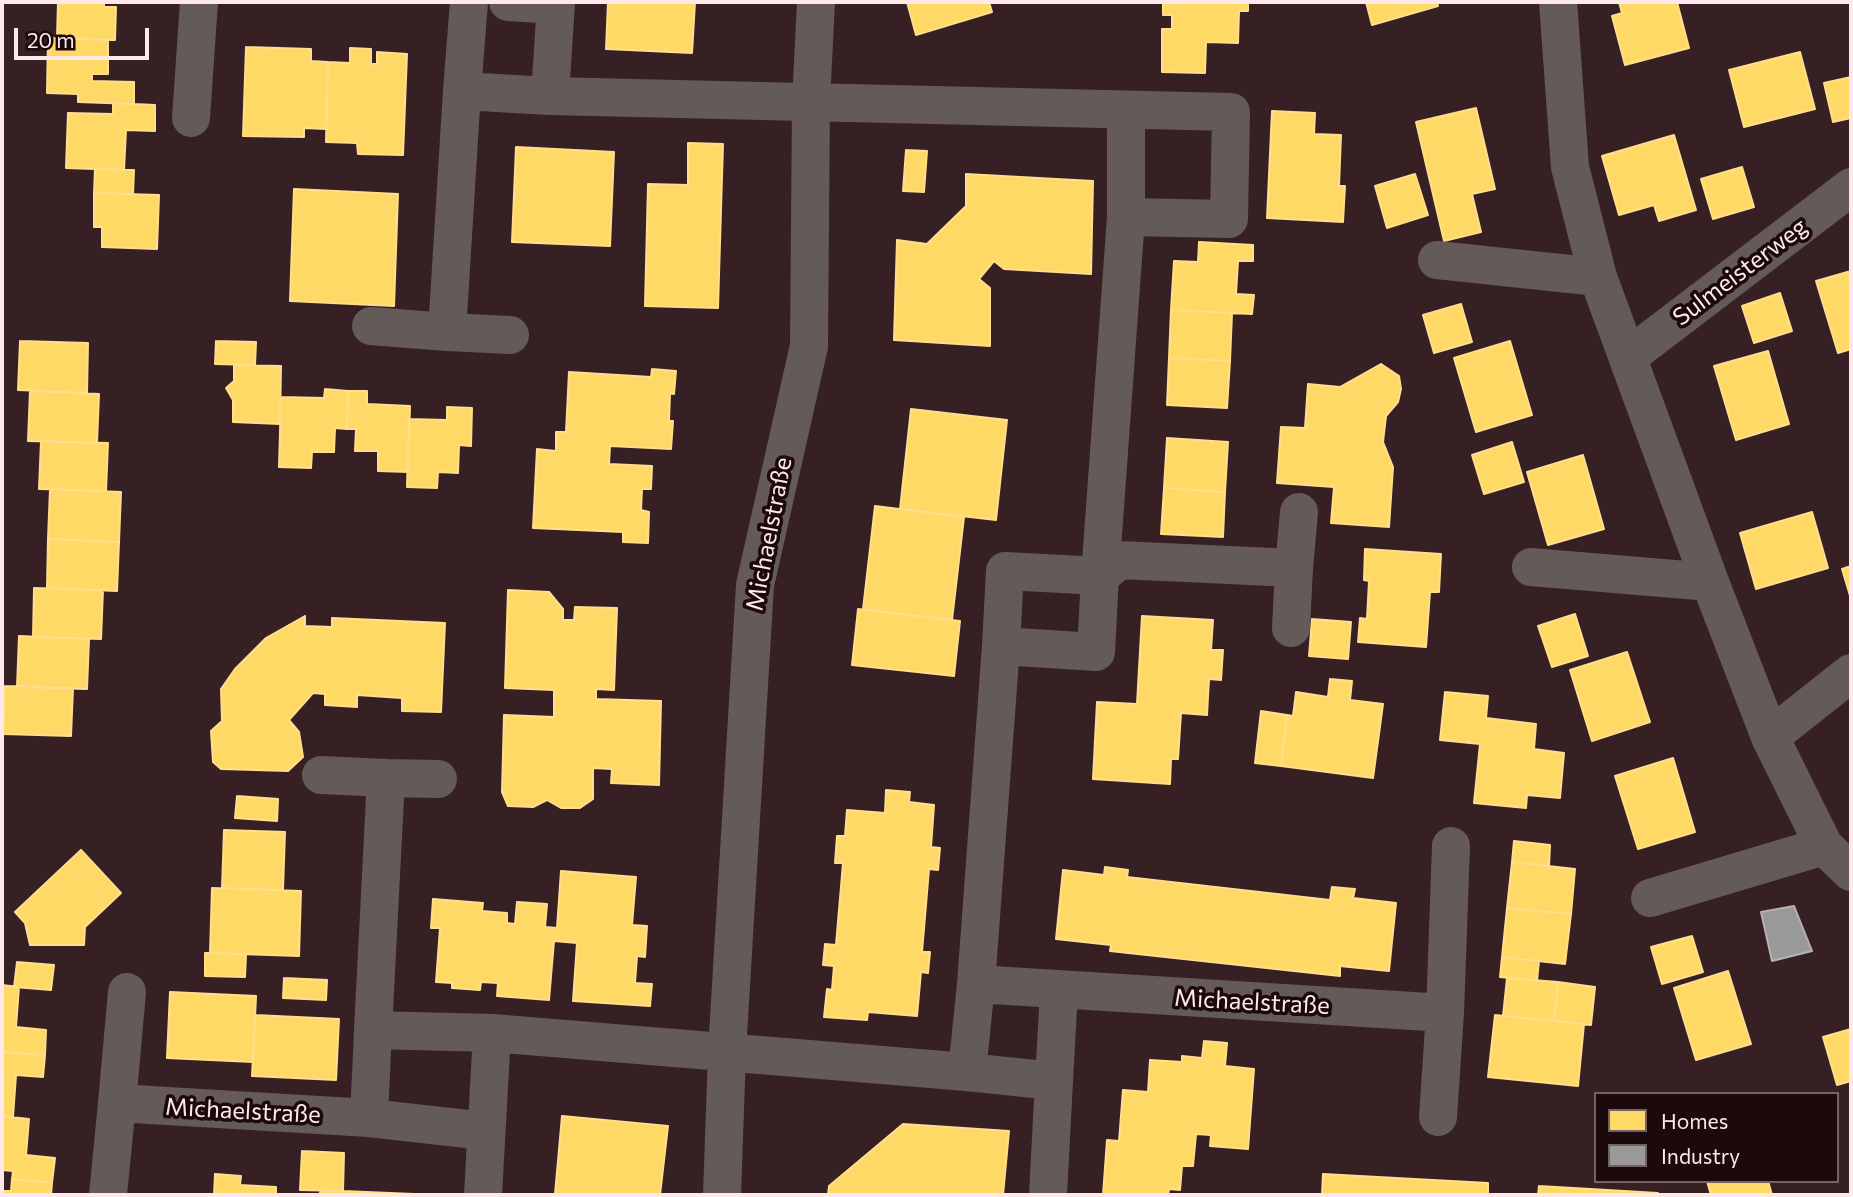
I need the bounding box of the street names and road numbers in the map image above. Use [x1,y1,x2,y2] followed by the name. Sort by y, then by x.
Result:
[1667,212,1813,332] street label: Sulmeisterweg
[740,455,798,613] street label: Michaelstraße
[1173,984,1331,1020] street label: Michaelstraße
[164,1093,322,1129] street label: Michaelstraße

